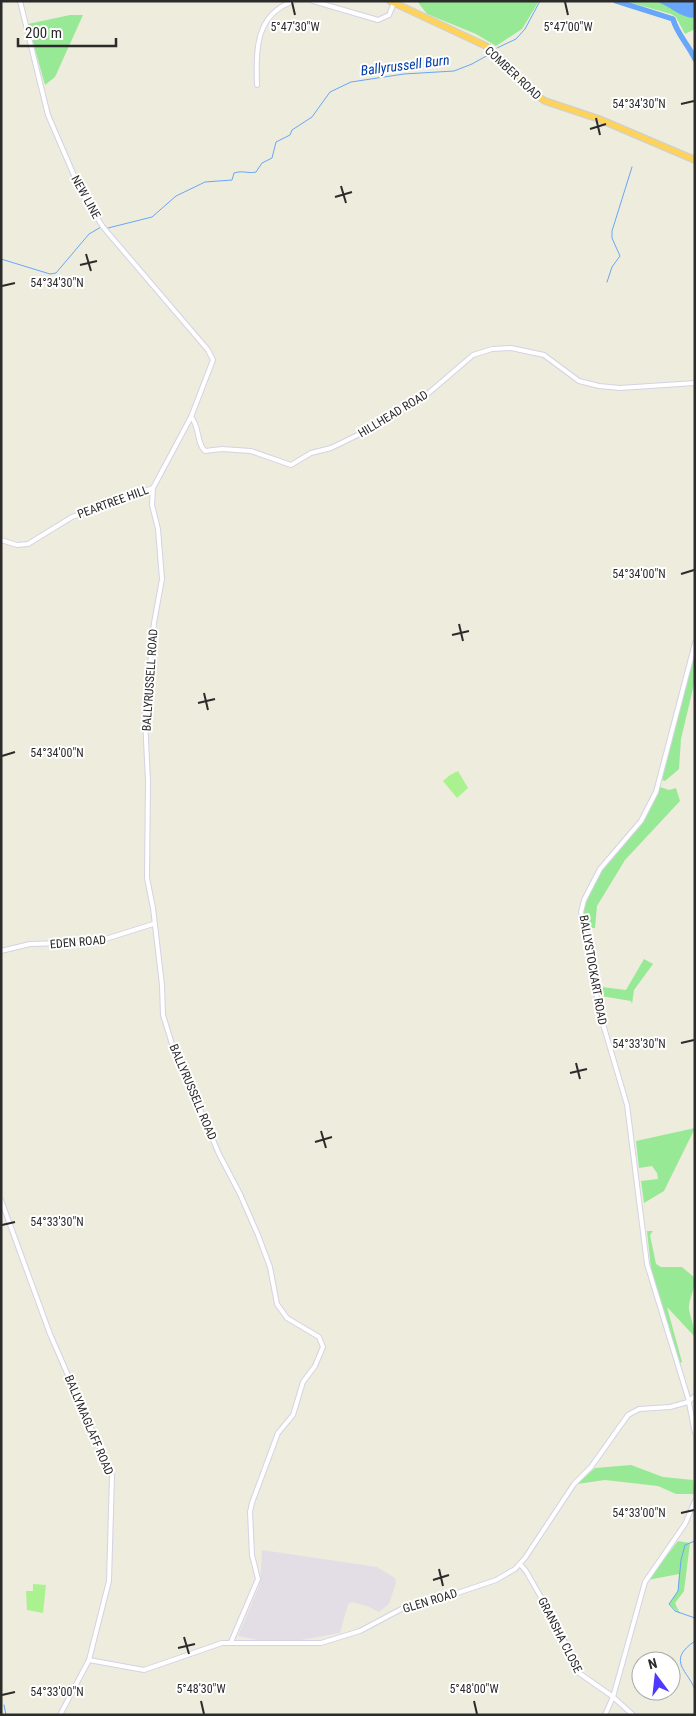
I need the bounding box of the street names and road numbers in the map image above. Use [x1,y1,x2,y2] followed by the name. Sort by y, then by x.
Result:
[482,43,544,103] street label: COMBER ROAD
[68,173,104,221] street label: NEW LINE
[356,388,431,440] street label: HILLHEAD ROAD
[76,483,151,521] street label: PEARTREE HILL
[139,628,161,732] street label: BALLYRUSSELL ROAD
[576,914,610,1026] street label: BALLYSTOCKART ROAD
[49,933,107,951] street label: EDEN ROAD
[166,1042,220,1142] street label: BALLYRUSSELL ROAD
[62,1373,116,1477] street label: BALLYMAGLAFF ROAD
[401,1586,459,1616] street label: GLEN ROAD
[535,1595,585,1675] street label: GRANSHA CLOSE

